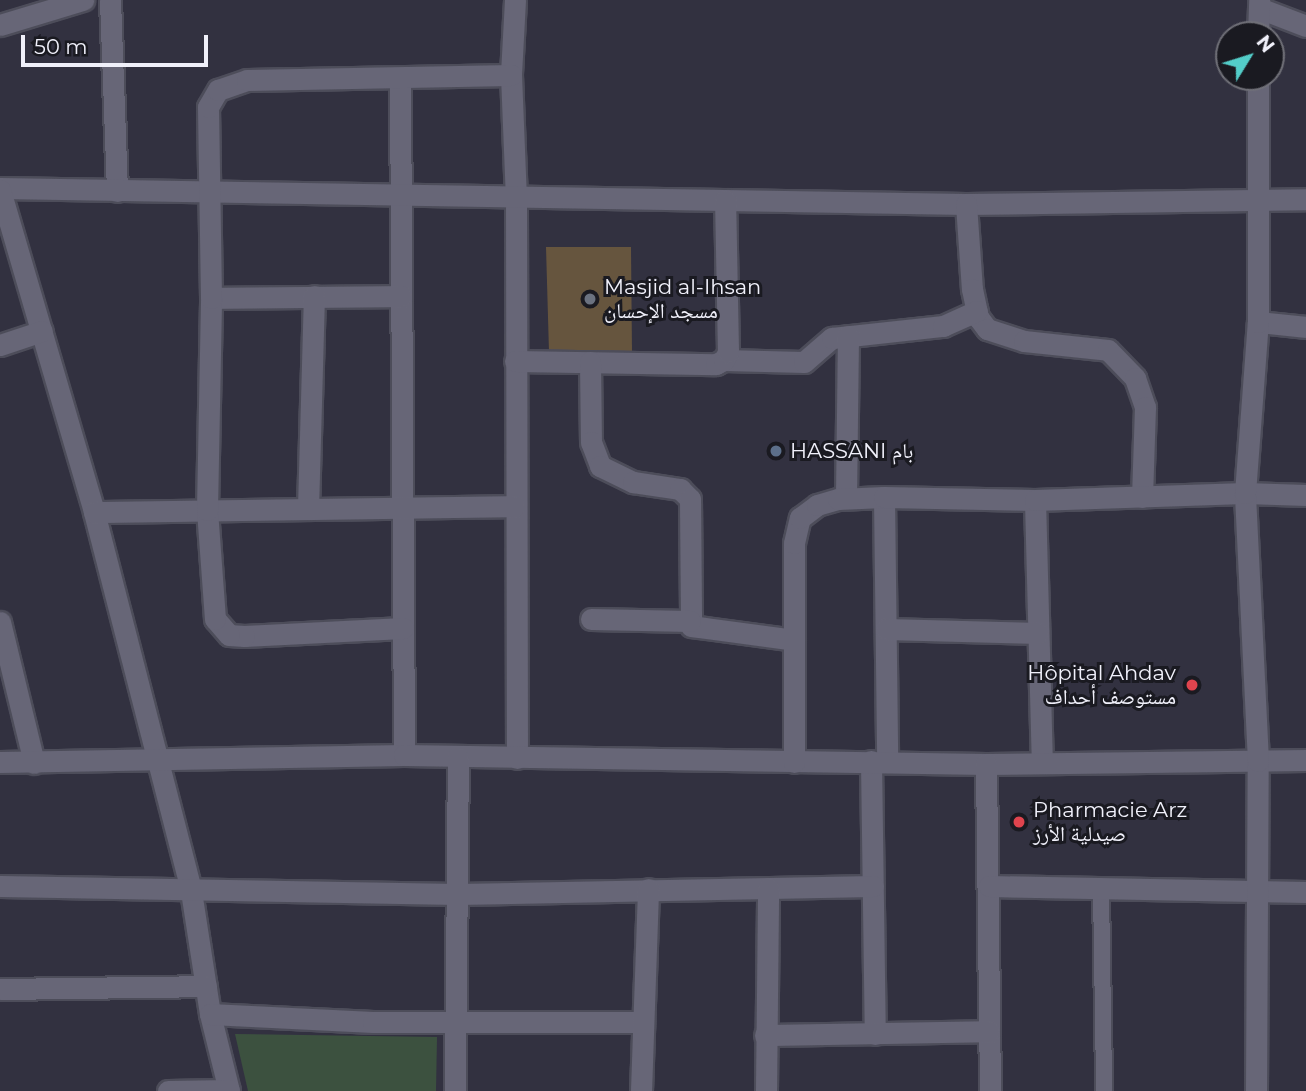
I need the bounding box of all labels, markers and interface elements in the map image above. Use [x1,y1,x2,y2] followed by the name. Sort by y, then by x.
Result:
[24,21,212,65] scale bar
[1215,21,1285,91] north arrow
[1252,31,1279,57] text: N
[34,34,88,59] text: 50 m
[604,274,761,324] place label: Masjid al-Ihsan مسجد الإحسان
[582,291,598,307] marker: Masjid al-Ihsan مسجد الإحسان
[790,438,913,464] place label: HASSANI بام
[768,443,784,459] marker: HASSANI بام
[1027,660,1176,710] place label: Hôpital Ahdav مستوصف أحداف
[1182,675,1202,695] marker: Hôpital Ahdav مستوصف أحداف
[1033,797,1187,847] place label: Pharmacie Arz صيدلية الأرز
[1011,814,1027,830] marker: Pharmacie Arz صيدلية الأرز

